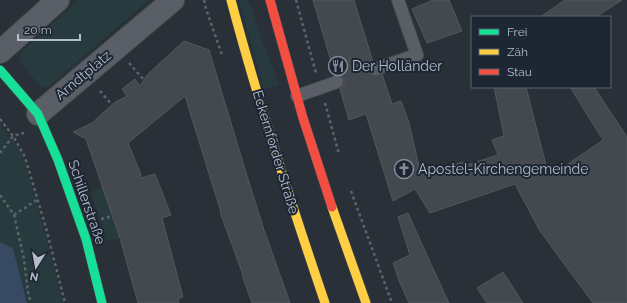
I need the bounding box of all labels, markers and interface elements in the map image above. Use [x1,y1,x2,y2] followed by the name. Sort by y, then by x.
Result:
[18,16,80,42] scale bar
[471,16,611,88] legend
[24,23,52,37] text: 20 m
[507,25,527,39] text: Frei
[507,45,528,59] text: Zäh
[52,47,114,103] street label: Arndtplatz
[327,55,349,77] restaurant icon: Der Holländer
[352,58,442,74] place label: Der Holländer
[507,65,532,79] text: Stau
[250,88,302,216] street label: Eckernförder Straße
[65,158,109,246] street label: Schillerstraße
[393,158,415,180] church icon: Apostel-Kirchengemeinde
[418,161,589,177] place label: Apostel-Kirchengemeinde
[16,247,56,287] north arrow
[29,269,40,284] text: N

